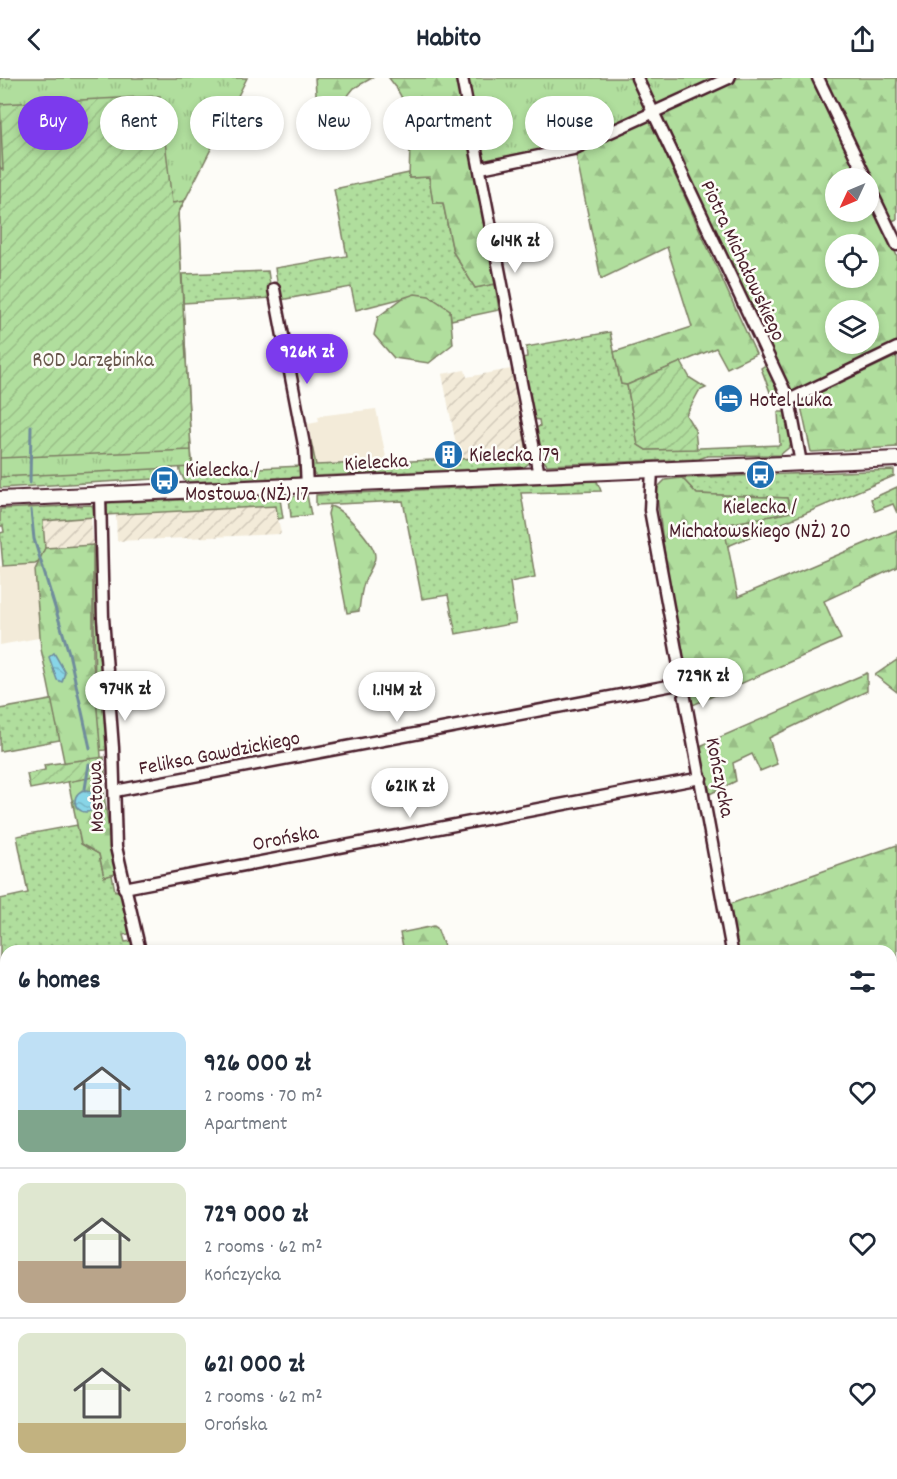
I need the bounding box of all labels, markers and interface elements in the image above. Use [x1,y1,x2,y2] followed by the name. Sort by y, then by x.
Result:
[416,20,481,59] text: Habito
[18,23,51,56] icon: back
[846,23,879,56] icon: share
[18,96,88,150] chip: Buy
[100,96,178,150] chip: Rent
[190,96,284,150] chip: Filters
[296,96,371,150] chip: New
[383,96,513,150] chip: Apartment
[525,96,614,150] chip: House
[825,168,879,222] north arrow
[825,168,879,354] map controls
[691,176,792,347] street label: Piotra Michałowskiego
[460,223,570,274] pin: 614K zł
[491,228,539,256] text: 614K zł
[825,234,879,288] button: locate
[825,300,879,354] button: layers
[252,334,362,385] pin: 926K zł
[280,339,334,367] text: 926K zł
[32,347,155,377] park label: ROD Jarzębinka
[712,383,744,415] hotel icon: Hotel Luka
[749,387,833,417] place label: Hotel Luka
[432,438,464,470] building icon: Kielecka 179
[469,442,560,472] place label: Kielecka 179
[343,447,410,481] street label: Kielecka
[185,457,309,511] place label: Kielecka / Mostowa (NŻ) 17
[744,459,776,491] bus stop icon: Kielecka / Michałowskiego (NŻ) 20
[148,465,180,497] bus stop icon: Kielecka / Mostowa (NŻ) 17
[669,494,851,548] place label: Kielecka / Michałowskiego (NŻ) 20
[648,658,758,709] pin: 729K zł
[677,663,729,691] text: 729K zł
[70,671,180,722] pin: 974K zł
[335,672,459,723] pin: 1.14M zł
[99,676,151,704] text: 974K zł
[372,677,422,705] text: 1.14M zł
[136,725,303,785] street label: Feliksa Gawdzickiego
[696,735,741,821] street label: Kończycka
[82,760,114,833] street label: Mostowa
[355,768,465,819] pin: 621K zł
[385,773,435,801] text: 621K zł
[250,819,322,861] street label: Orońska
[18,963,100,1000] text: 6 homes
[846,965,879,998] icon: filters
[204,1046,311,1083] text: 926 000 zł
[66,1056,138,1128] icon: home
[846,1076,879,1109] icon: heart
[204,1083,323,1111] text: 2 rooms · 70 m²
[204,1111,287,1139] text: Apartment
[204,1197,308,1234] text: 729 000 zł
[66,1207,138,1279] icon: home
[846,1227,879,1260] icon: heart
[204,1234,323,1262] text: 2 rooms · 62 m²
[204,1262,281,1290] text: Kończycka
[204,1347,305,1384] text: 621 000 zł
[66,1357,138,1429] icon: home
[846,1377,879,1410] icon: heart
[204,1384,323,1412] text: 2 rooms · 62 m²
[204,1412,267,1440] text: Orońska

